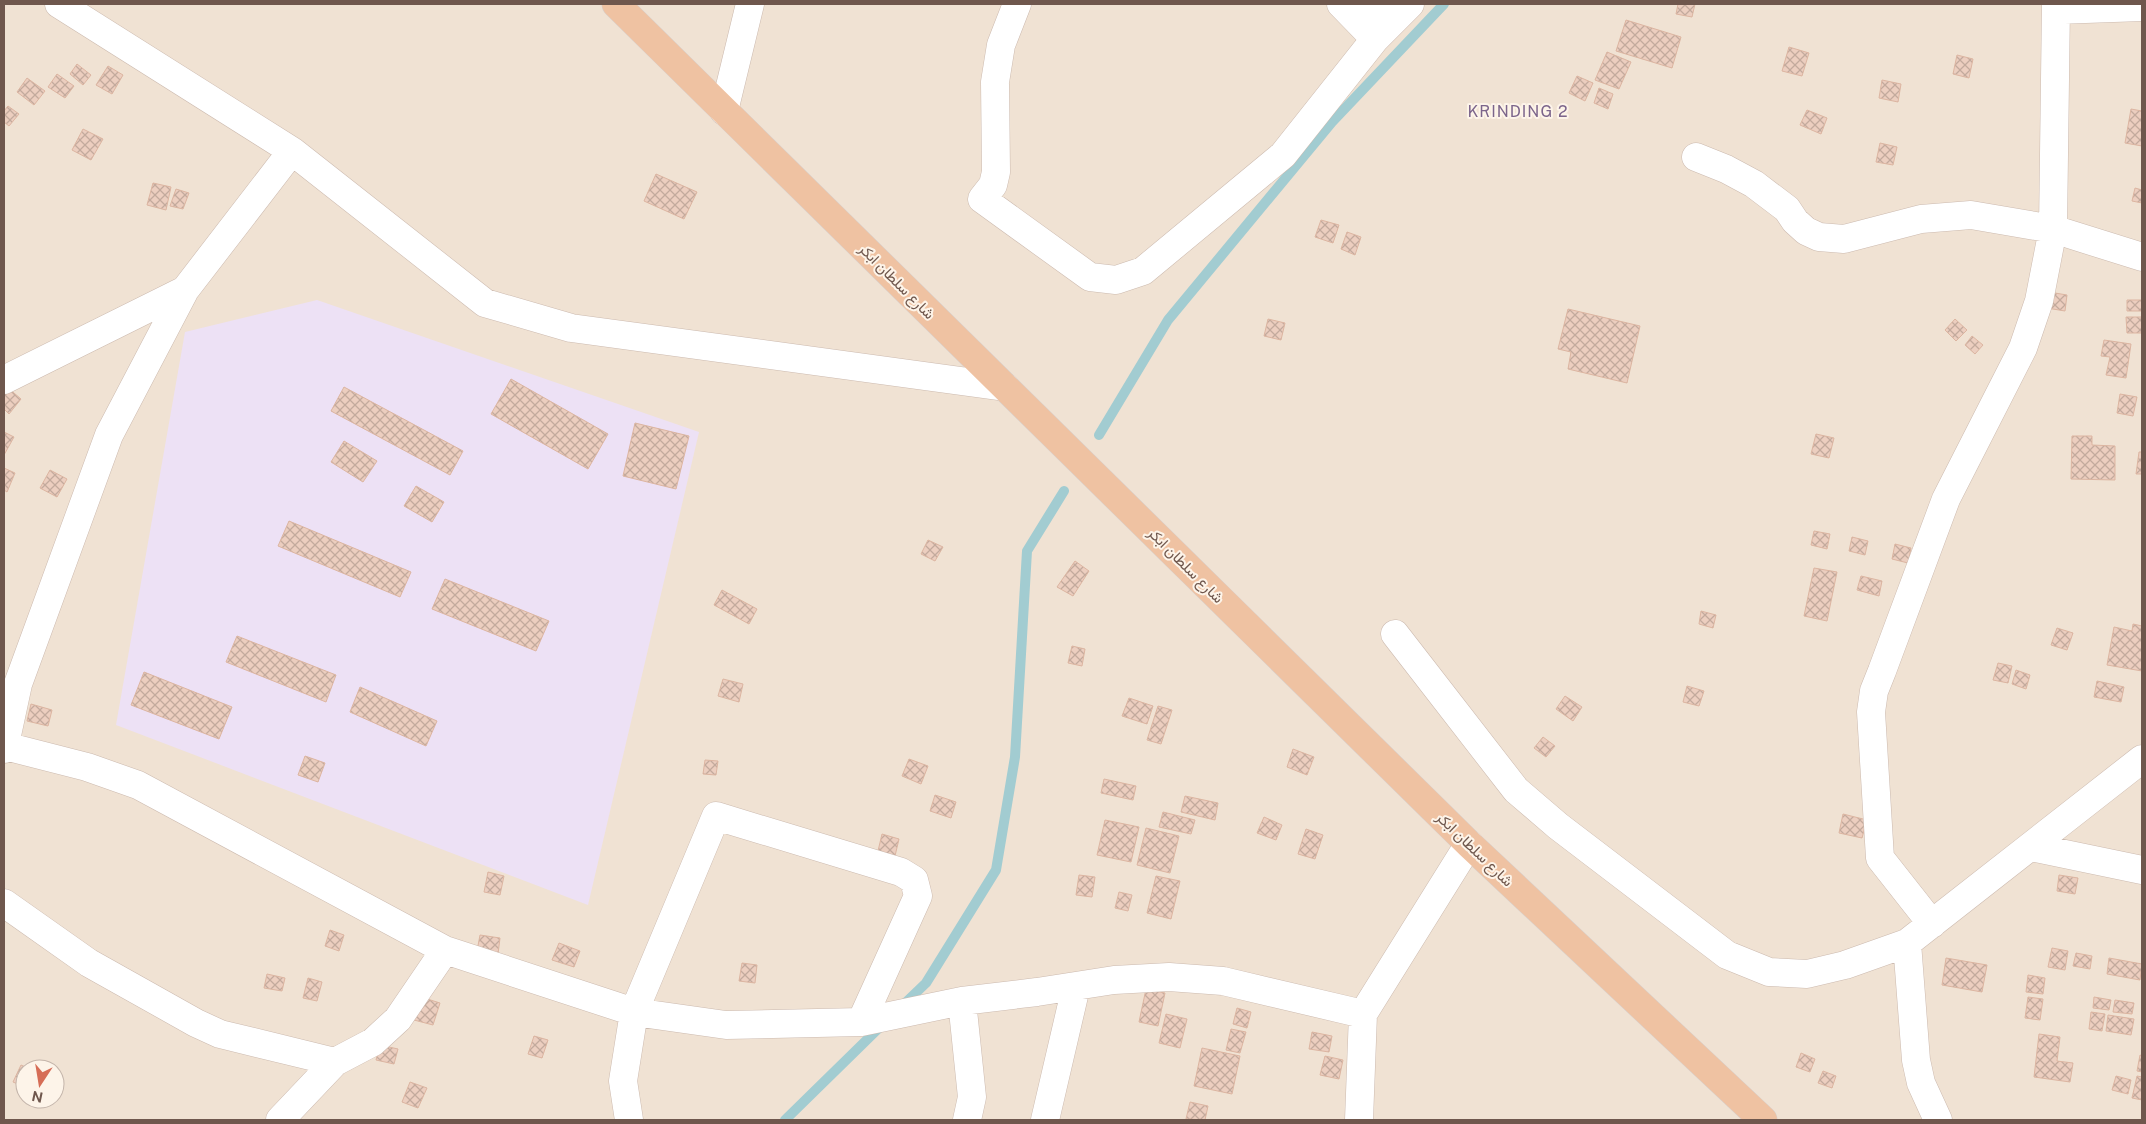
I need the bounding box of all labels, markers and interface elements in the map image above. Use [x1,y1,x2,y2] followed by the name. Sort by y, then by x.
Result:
[1467,102,1569,121] district label: KRINDING 2
[853,239,938,324] street label: شارع سلطان ابكر
[1142,523,1227,608] street label: شارع سلطان ابكر
[1430,808,1517,892] street label: شارع سلطان ابكر
[15,1059,65,1109] north arrow
[30,1088,44,1106] text: N

